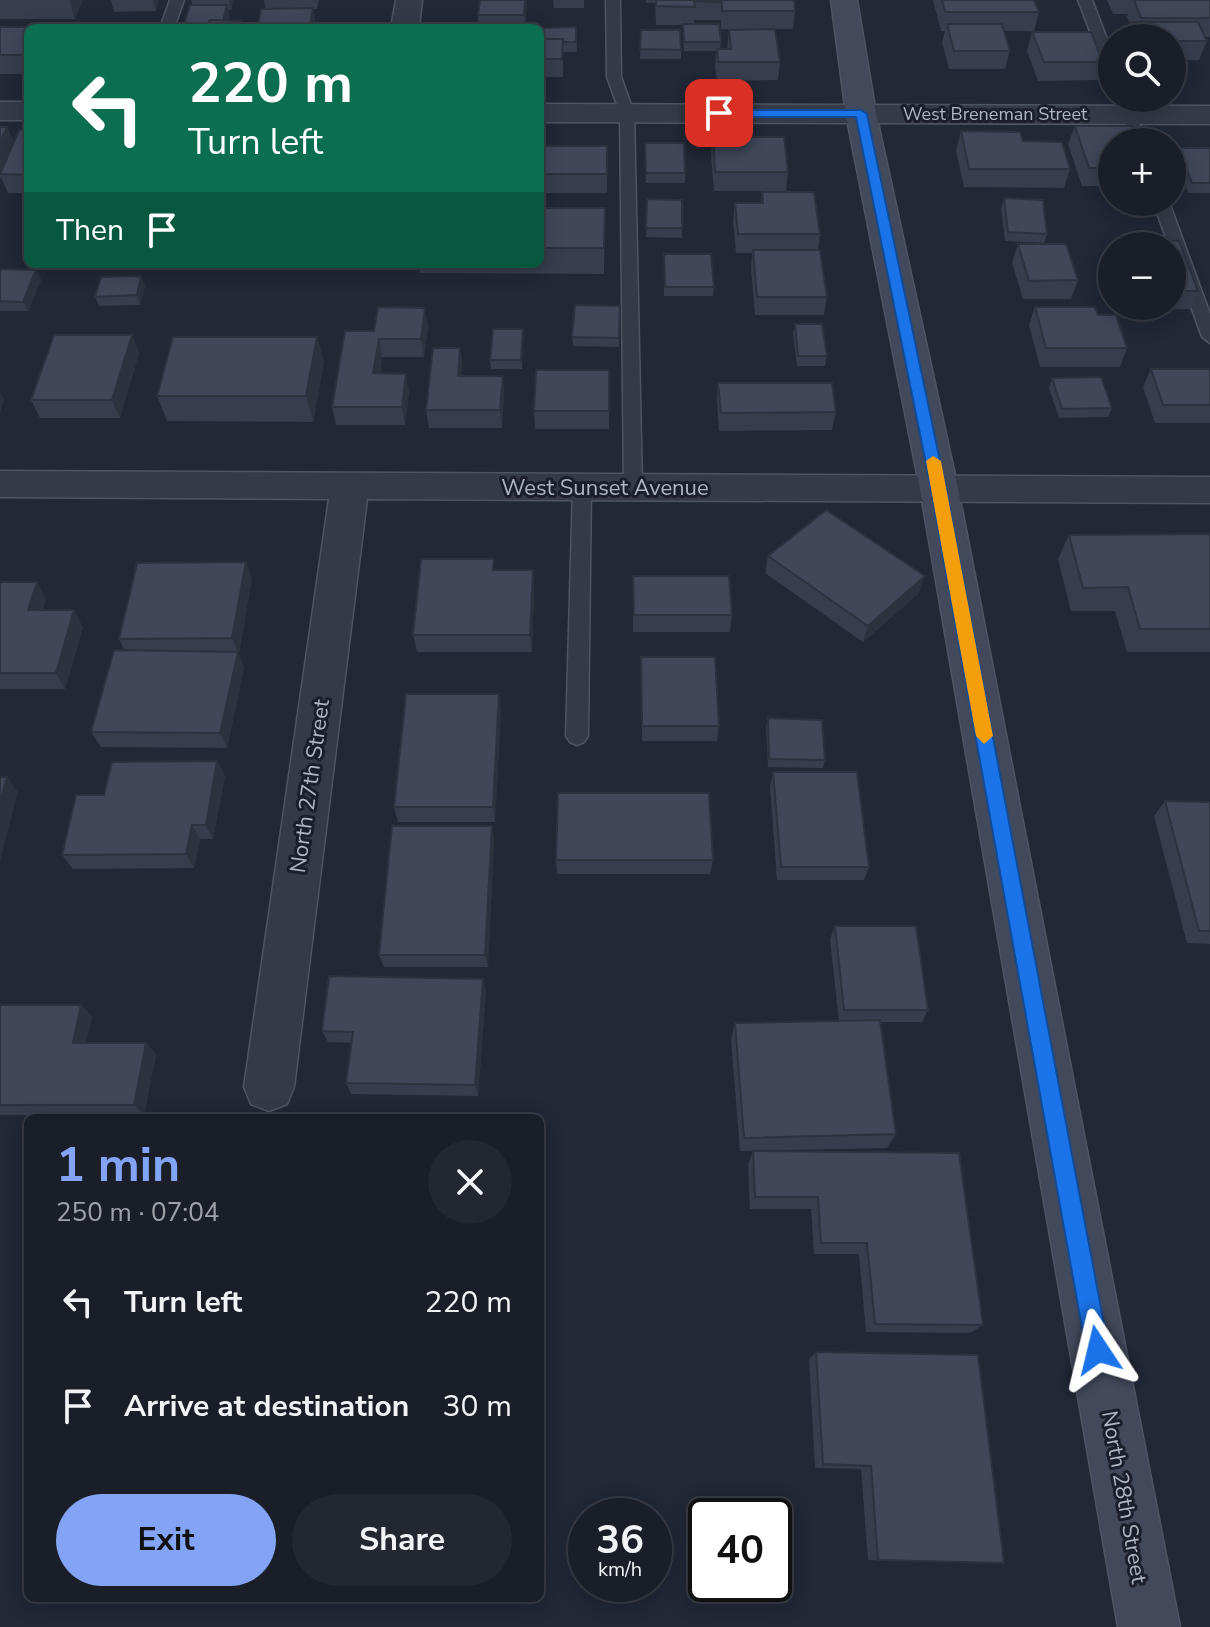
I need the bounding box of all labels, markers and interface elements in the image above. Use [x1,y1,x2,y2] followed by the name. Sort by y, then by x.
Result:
[1098,24,1186,320] map controls
[1098,24,1186,112] button: search
[188,45,353,122] text: 220 m
[56,56,160,160] icon: left
[685,79,753,147] pin
[697,91,741,135] icon: arrive
[903,102,1088,126] street label: West Breneman Street
[188,118,323,167] text: Turn left
[1098,128,1186,216] button: +
[140,208,184,252] icon: arrive
[56,210,124,251] text: Then
[1098,232,1186,320] button: −
[501,473,709,503] street label: West Sunset Avenue
[283,697,337,875] street label: North 27th Street
[56,1132,180,1198] text: 1 min
[428,1140,512,1224] button: close
[56,1195,219,1230] text: 250 m · 07:04
[56,1280,100,1324] icon: left
[124,1282,242,1323] text: Turn left
[425,1282,512,1323] text: 220 m
[1056,1308,1140,1392] position arrow
[56,1384,100,1428] icon: arrive
[124,1386,409,1427] text: Arrive at destination
[443,1386,512,1427] text: 30 m
[1094,1408,1154,1586] street label: North 28th Street
[56,1494,276,1586] button: Exit
[292,1494,512,1586] button: Share
[688,1498,792,1602] speed limit sign: 40
[596,1513,644,1567] text: 36
[598,1556,642,1583] text: km/h

